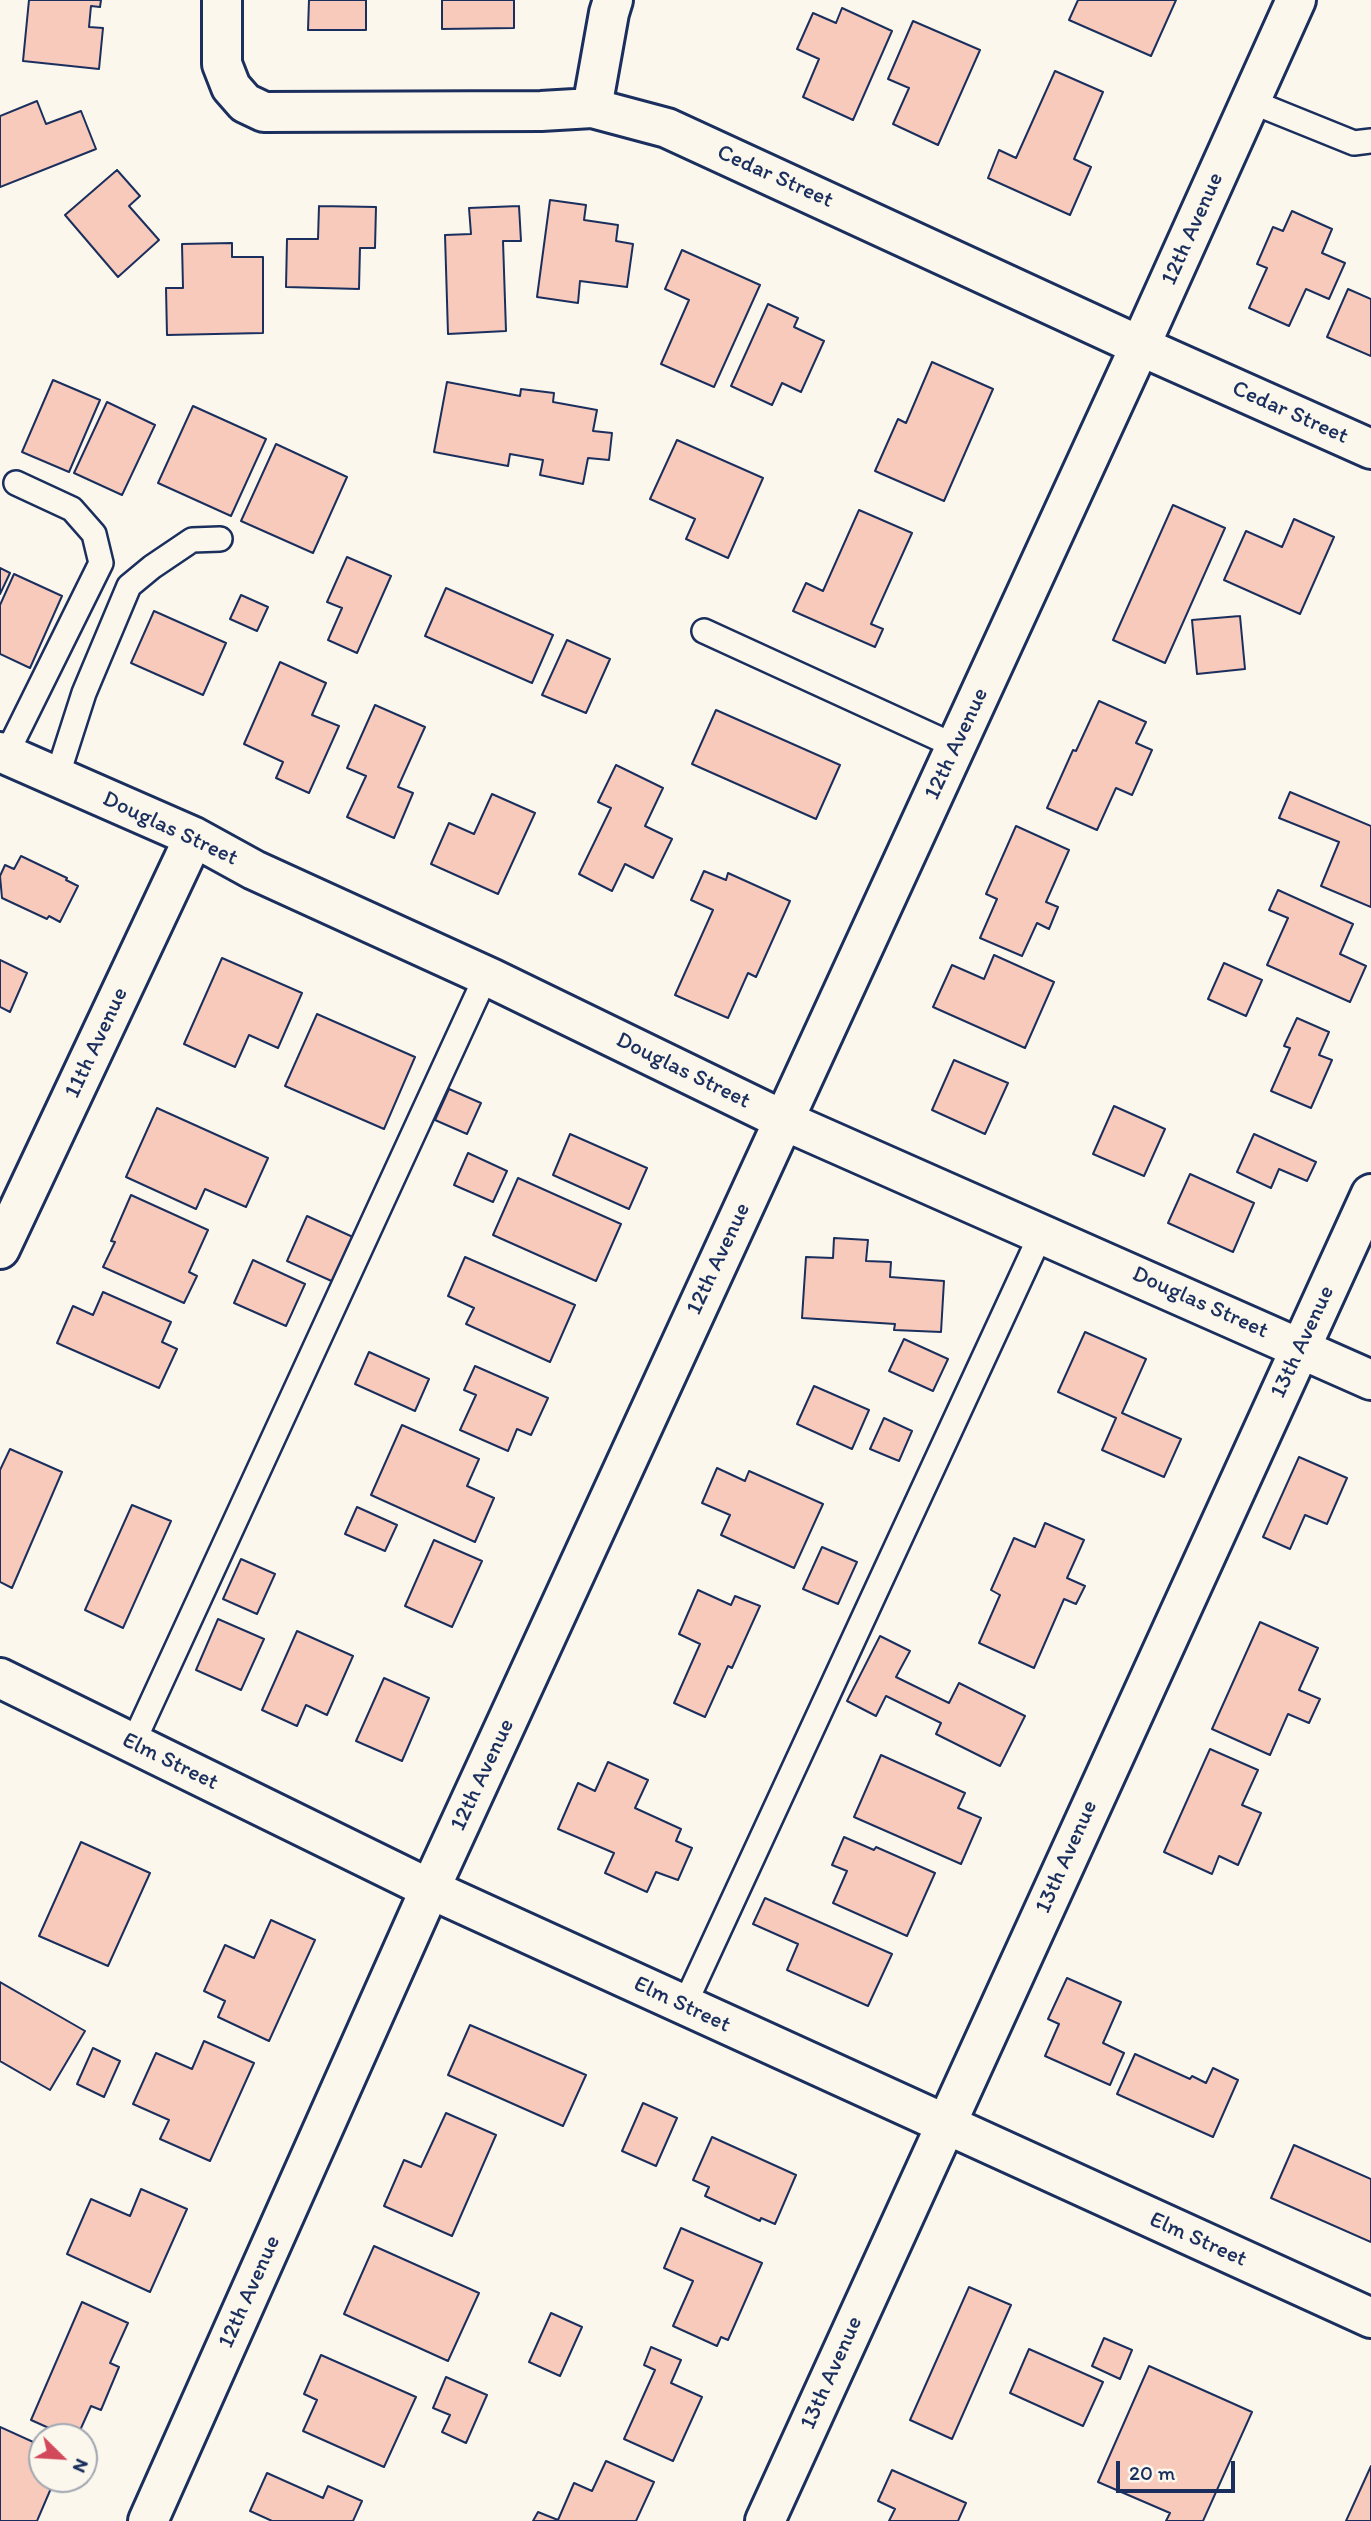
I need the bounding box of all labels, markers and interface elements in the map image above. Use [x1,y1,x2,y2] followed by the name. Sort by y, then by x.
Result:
[713,139,837,215] street label: Cedar Street
[1156,168,1230,290] street label: 12th Avenue
[1228,375,1352,451] street label: Cedar Street
[919,684,995,804] street label: 12th Avenue
[98,786,242,872] street label: Douglas Street
[59,983,135,1103] street label: 11th Avenue
[611,1027,755,1115] street label: Douglas Street
[681,1199,757,1319] street label: 12th Avenue
[1128,1261,1272,1345] street label: Douglas Street
[1265,1281,1341,1403] street label: 13th Avenue
[445,1715,521,1835] street label: 12th Avenue
[117,1727,223,1797] street label: Elm Street
[1030,1796,1104,1918] street label: 13th Avenue
[629,1971,735,2039] street label: Elm Street
[1145,2206,1251,2274] street label: Elm Street
[213,2231,287,2353] street label: 12th Avenue
[795,2312,869,2434] street label: 13th Avenue
[28,2423,98,2493] north arrow
[1119,2448,1238,2492] scale bar
[68,2455,94,2476] text: N
[1129,2460,1175,2485] text: 20 m

